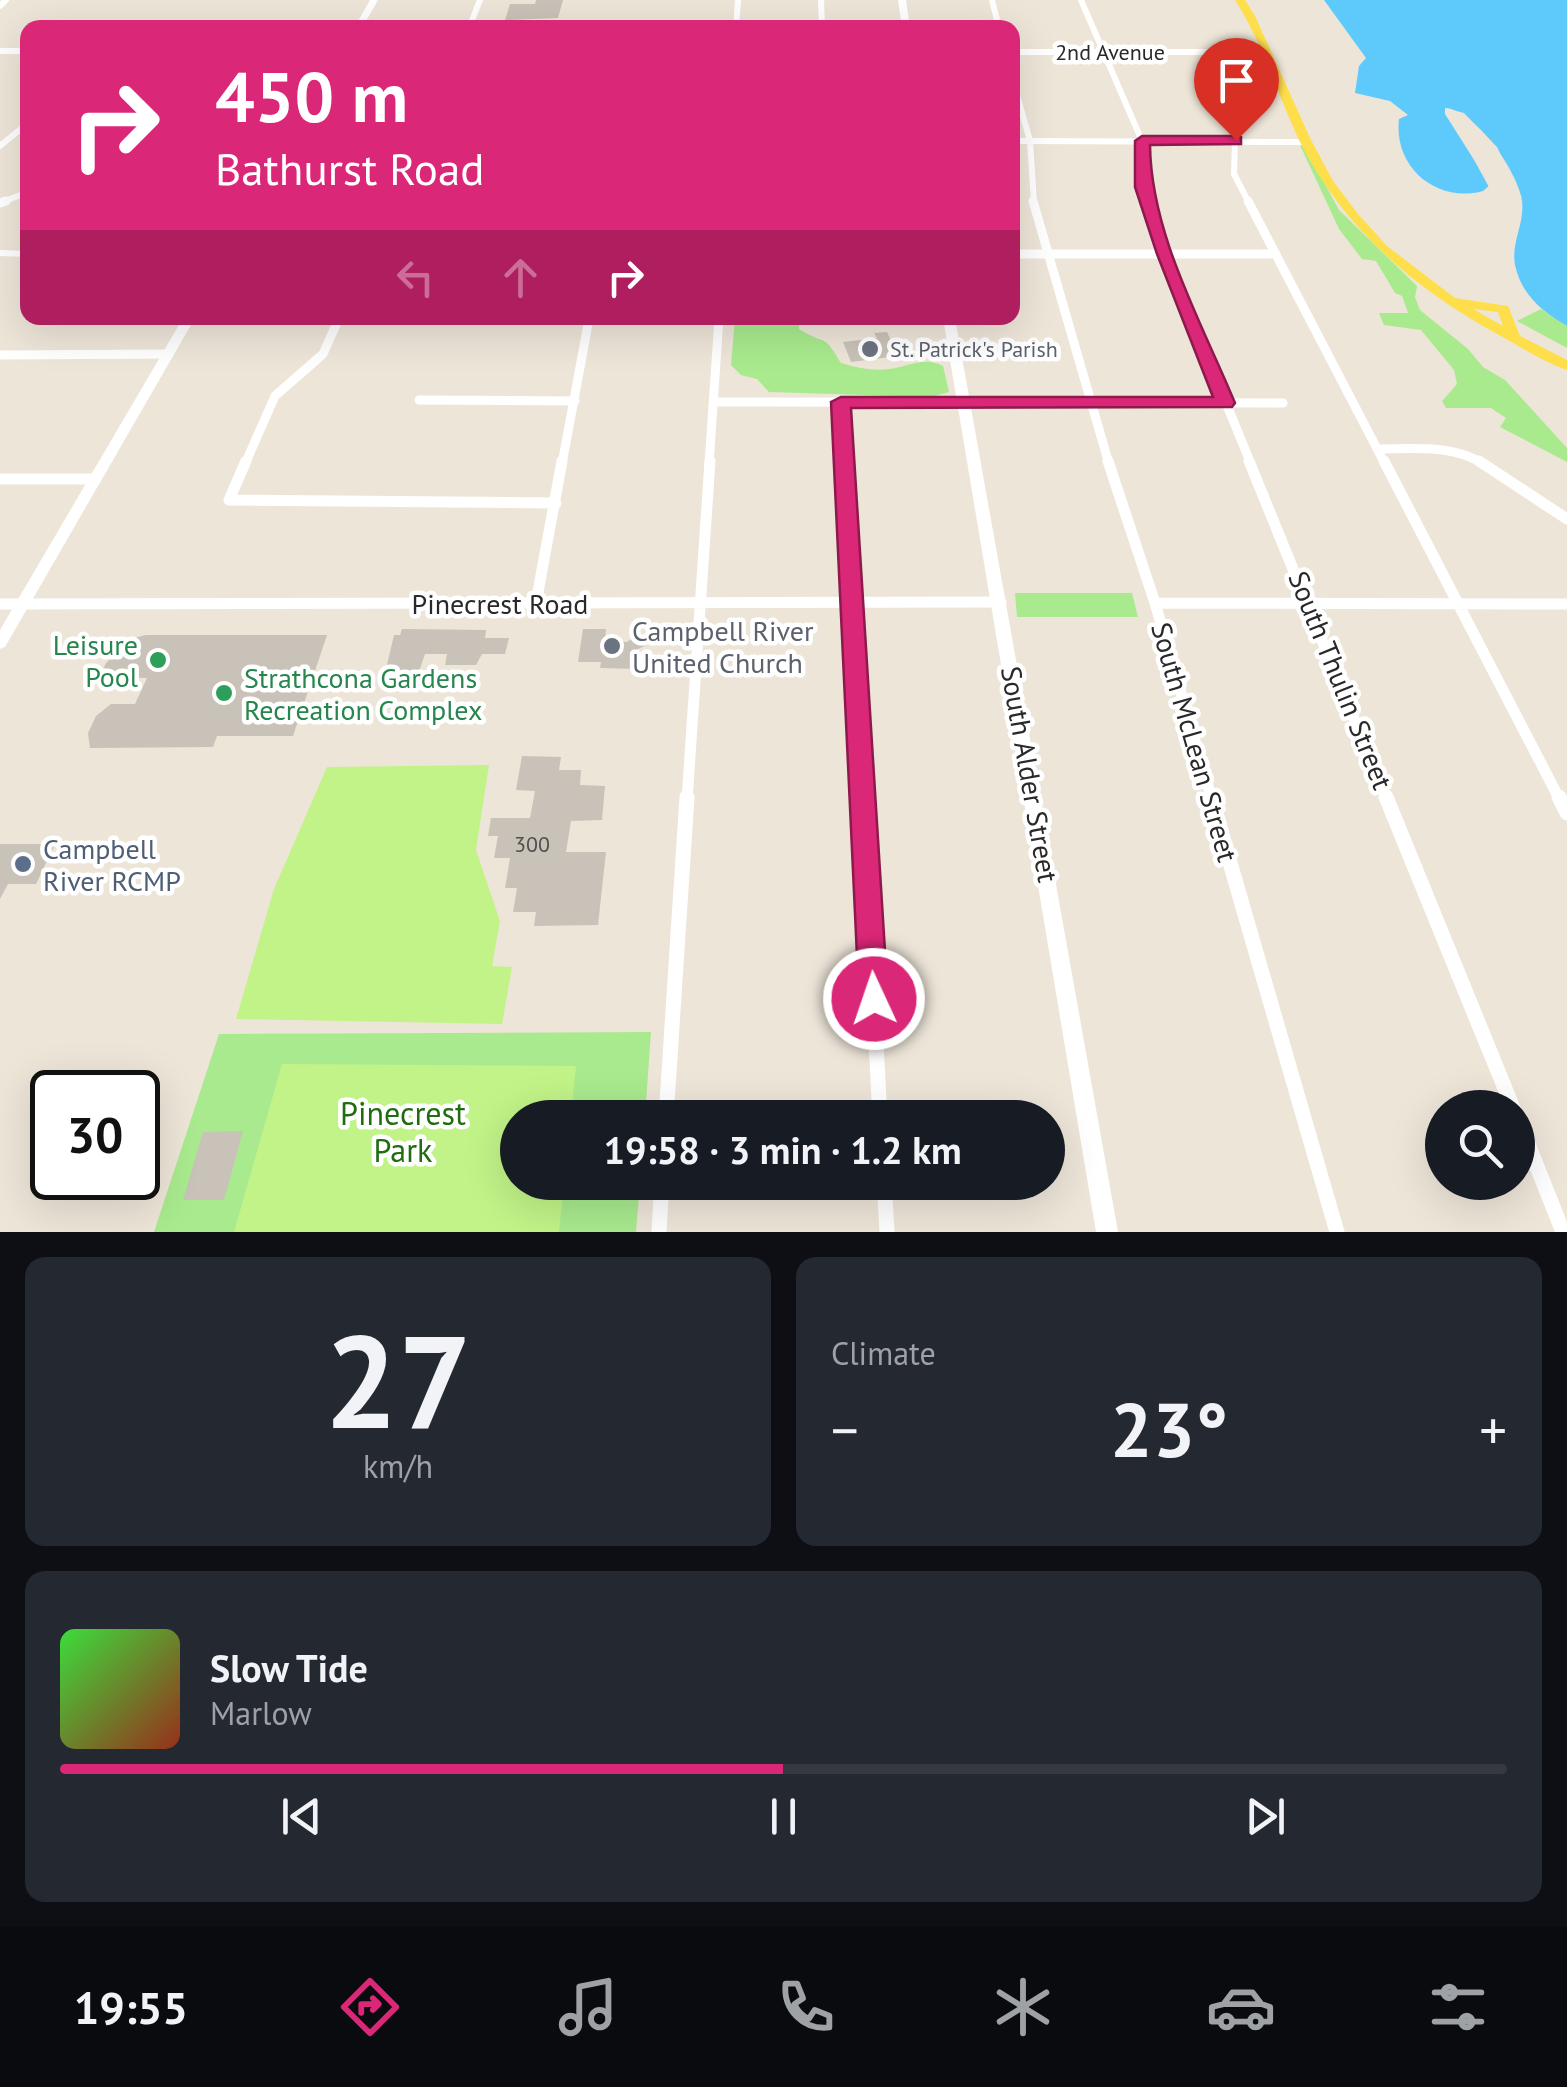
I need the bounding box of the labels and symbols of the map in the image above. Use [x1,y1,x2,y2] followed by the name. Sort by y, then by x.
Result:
[1055,38,1165,66] street label: 2nd Avenue
[1194,38,1279,141] pin
[890,335,1058,363] place label: St. Patrick's Parish
[859,338,881,360] marker: St. Patrick's Parish
[1280,565,1402,795] street label: South Thulin Street
[412,585,588,622] street label: Pinecrest Road
[632,612,814,681] place label: Campbell River United Church
[1143,618,1247,866] street label: South McLean Street
[53,626,138,695] place label: Leisure Pool
[601,635,623,657] marker: Campbell River United Church
[147,649,169,671] marker: Leisure Pool
[244,659,482,728] place label: Strathcona Gardens Recreation Complex
[993,663,1067,885] street label: South Alder Street
[213,682,235,704] marker: Strathcona Gardens Recreation Complex
[43,830,181,899] place label: Campbell River RCMP
[514,830,550,858] house number: 300
[12,853,34,875] marker: Campbell River RCMP
[822,947,926,1051] position arrow
[30,1070,160,1200] speed limit sign: 30
[340,1092,466,1171] park label: Pinecrest Park

